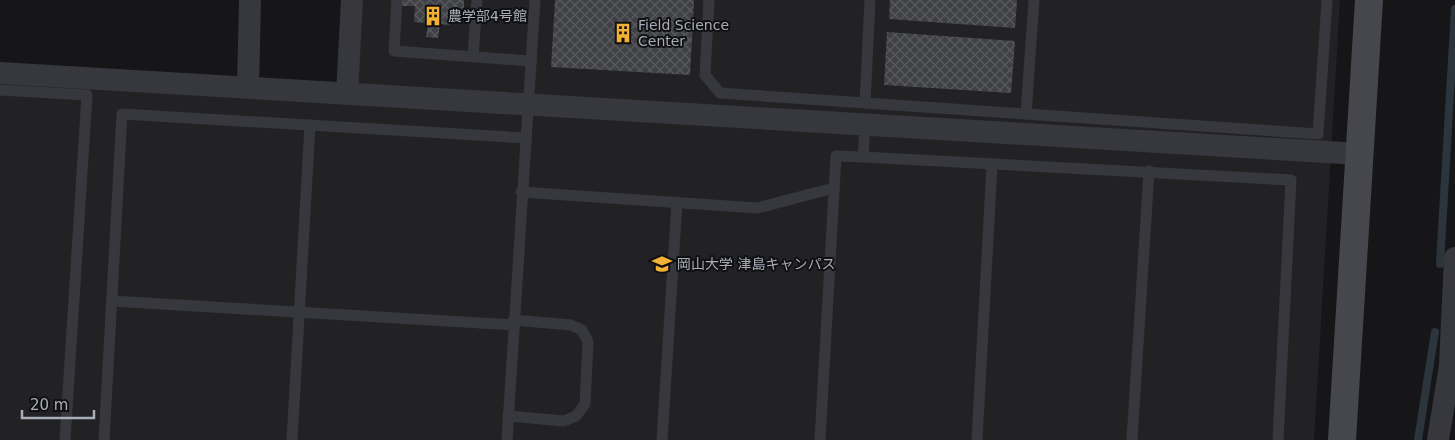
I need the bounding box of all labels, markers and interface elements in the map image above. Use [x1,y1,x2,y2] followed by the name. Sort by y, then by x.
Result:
[422,5,444,27] building icon: 農学部4号館
[448,8,527,24] place label: 農学部4号館
[638,17,729,49] place label: Field Science Center
[612,22,634,44] building icon: Field Science Center
[651,253,673,275] school or university icon: 岡山大学 津島キャンパス
[677,256,835,272] place label: 岡山大学 津島キャンパス
[22,388,95,420] scale bar
[30,396,68,414] text: 20 m

